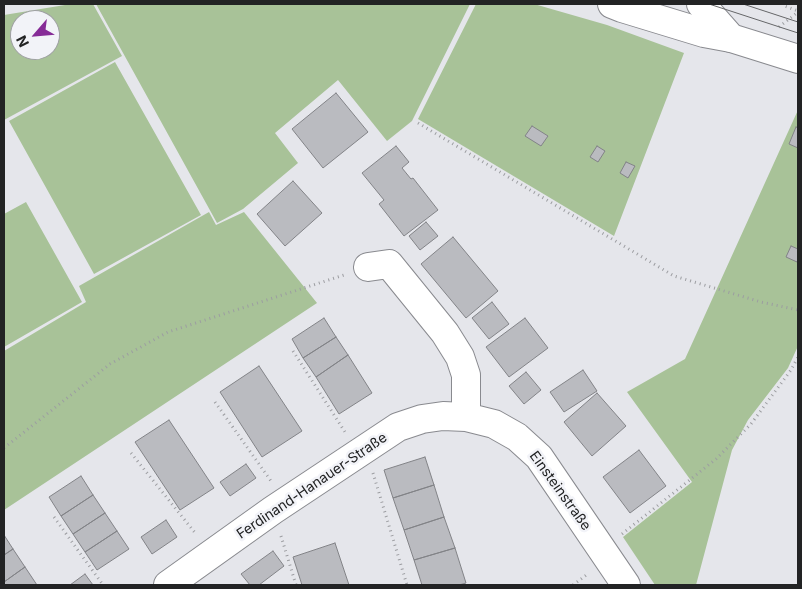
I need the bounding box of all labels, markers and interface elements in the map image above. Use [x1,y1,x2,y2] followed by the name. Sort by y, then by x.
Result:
[10,10,60,60] north arrow
[12,33,32,50] text: N
[234,429,390,543] street label: Ferdinand-Hanauer-Straße
[526,448,594,534] street label: Einsteinstraße

